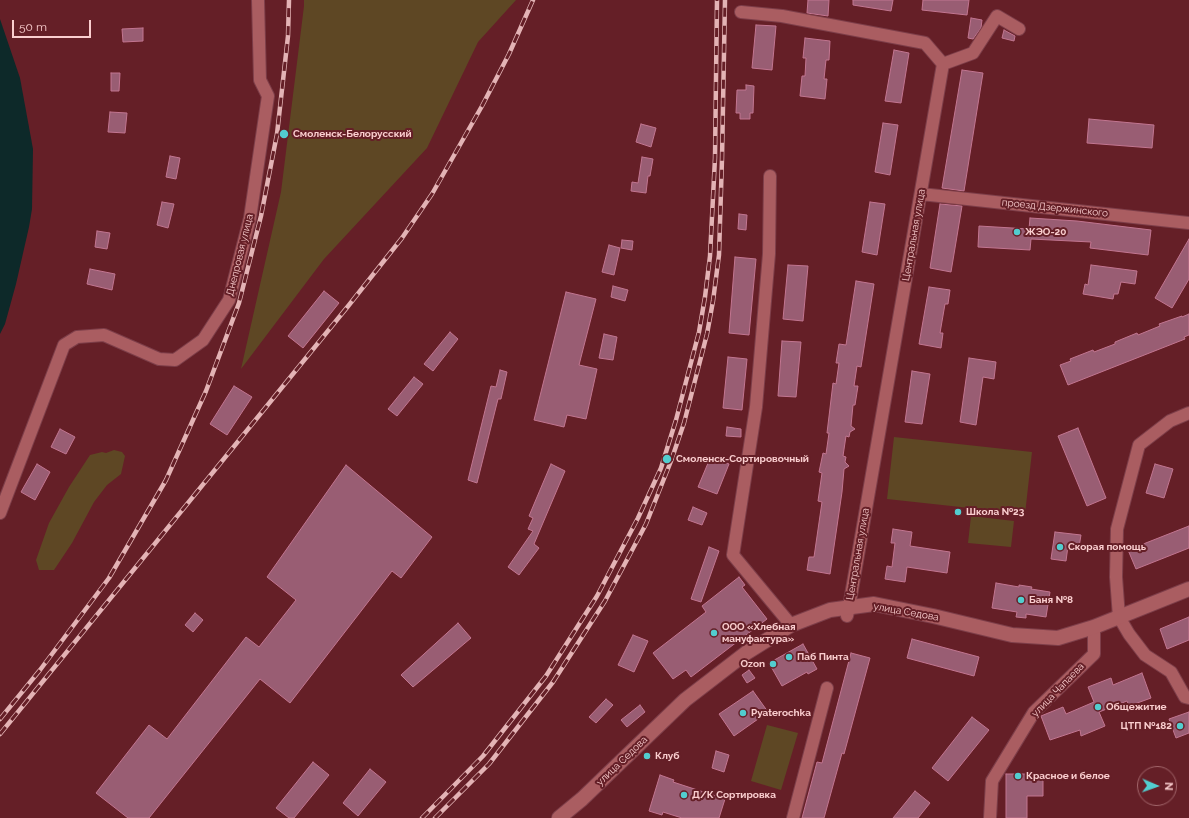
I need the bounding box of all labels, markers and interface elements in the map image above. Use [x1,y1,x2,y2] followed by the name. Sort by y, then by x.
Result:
[14,12,93,38] scale bar
[19,20,47,34] text: 50 m
[278,128,290,140] marker: Смоленск-Белорусский
[293,128,412,140] place label: Смоленск-Белорусский
[900,188,928,282] street label: Центральная улица
[1001,196,1109,220] street label: проезд Дзержинского
[224,213,256,297] street label: Днепровая улица
[1025,226,1066,238] place label: ЖЭО-20
[1012,227,1022,237] marker: ЖЭО-20
[661,453,673,465] marker: Смоленск-Сортировочный
[676,453,809,465] place label: Смоленск-Сортировочный
[966,506,1024,518] place label: Школа №23
[844,507,872,601] street label: Центральная улица
[953,507,963,517] marker: Школа №23
[1068,541,1146,553] place label: Скорая помощь
[1055,542,1065,552] marker: Скорая помощь
[1029,594,1073,606] place label: Баня №8
[1016,595,1026,605] marker: Баня №8
[872,600,940,624] street label: улица Седова
[722,621,796,644] place label: ООО «Хлебная мануфактура»
[709,628,719,638] marker: ООО «Хлебная мануфактура»
[797,651,849,663] place label: Паб Пинта
[784,652,794,662] marker: Паб Пинта
[741,658,765,670] place label: Ozon
[768,659,778,669] marker: Ozon
[1029,660,1087,720] street label: улица Чапаева
[1106,701,1167,713] place label: Общежитие
[1093,702,1103,712] marker: Общежитие
[751,707,811,719] place label: Pyaterochka
[738,708,748,718] marker: Pyaterochka
[1120,720,1172,732] place label: ЦТП №182
[1175,721,1185,731] marker: ЦТП №182
[594,734,650,788] street label: улица Седова
[655,750,680,762] place label: Клуб
[642,751,652,761] marker: Клуб
[1137,766,1177,806] north arrow
[1026,770,1110,782] place label: Красное и белое
[1013,771,1023,781] marker: Красное и белое
[1162,782,1175,791] text: N
[692,789,776,801] place label: Д/К Сортировка
[679,790,689,800] marker: Д/К Сортировка

